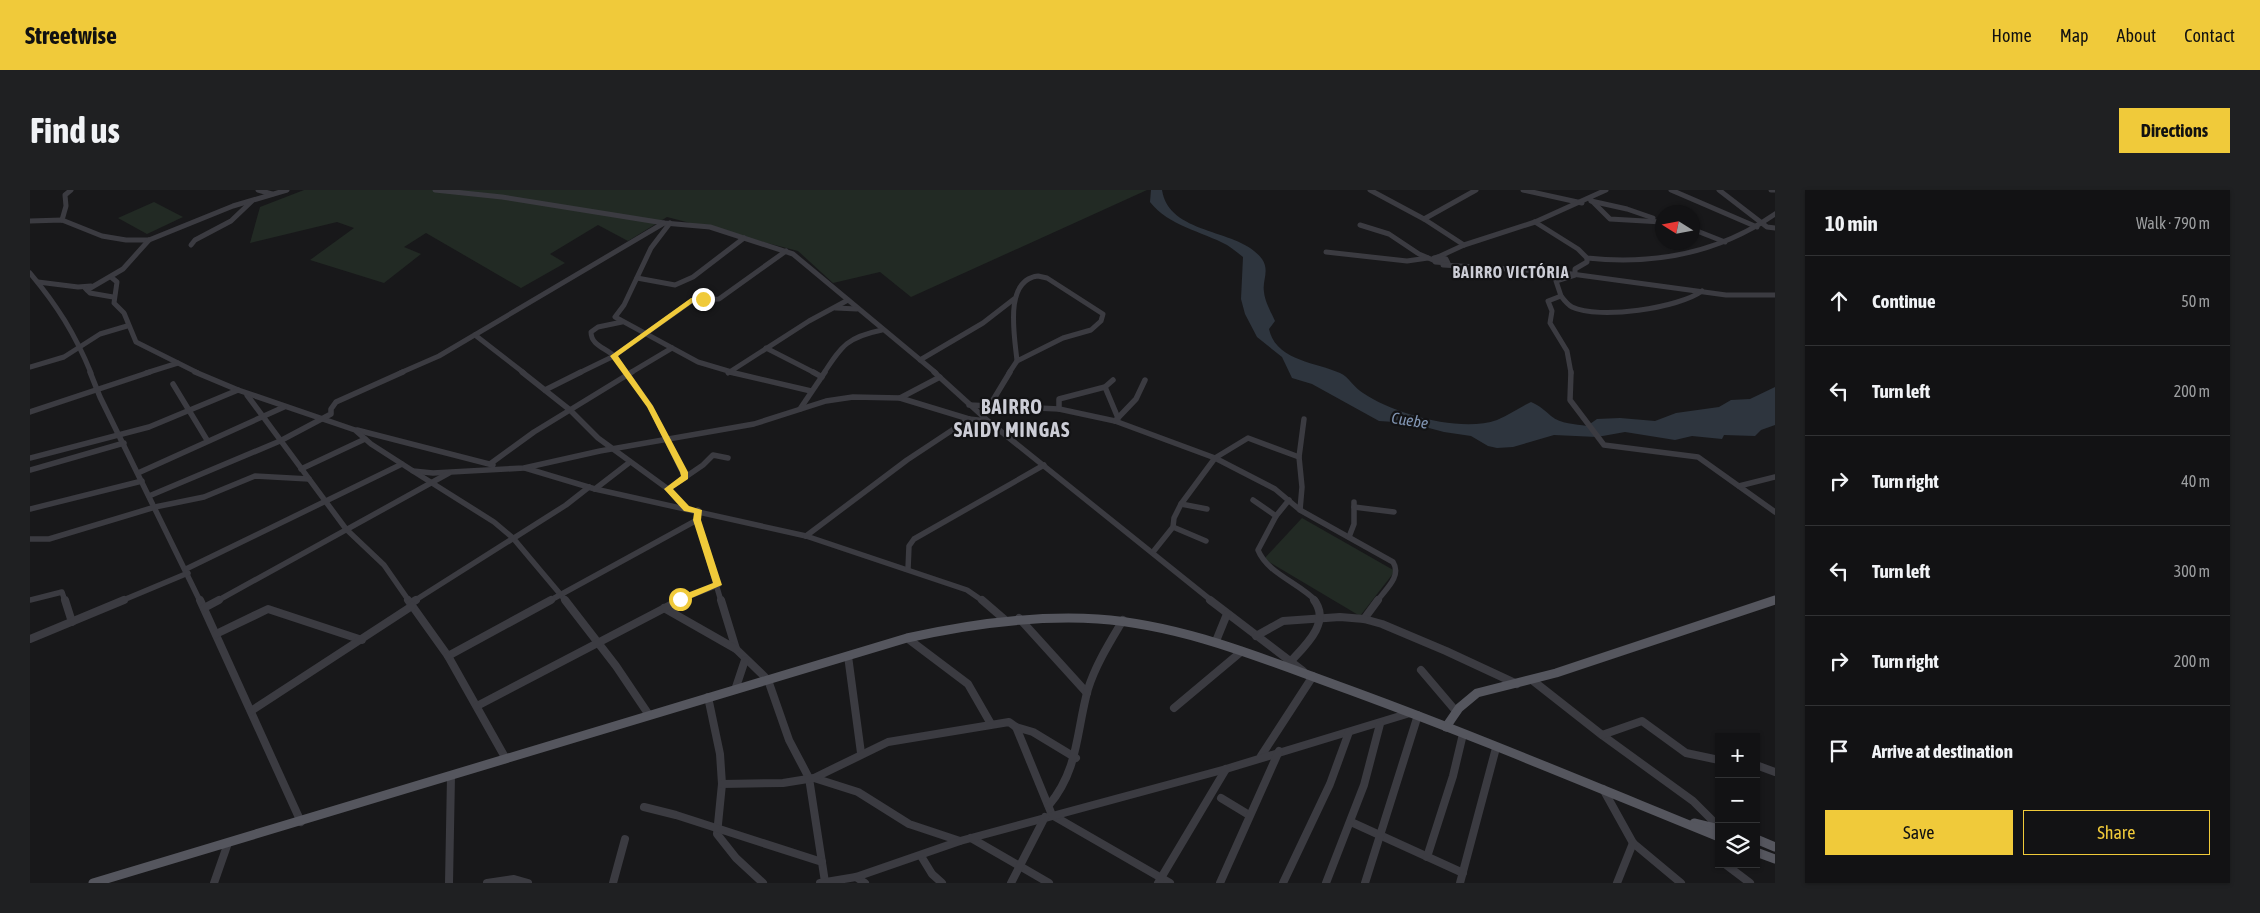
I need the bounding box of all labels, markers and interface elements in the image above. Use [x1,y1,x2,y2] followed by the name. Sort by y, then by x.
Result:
[25,22,117,49] text: Streetwise
[1992,25,2032,46] text: Home
[2060,25,2089,46] text: Map
[2117,25,2156,46] text: About
[2184,25,2235,46] text: Contact
[2119,108,2230,153] button: Directions
[30,110,120,150] text: Find us
[1655,205,1700,250] north arrow
[1825,211,1878,235] text: 10 min
[2136,214,2210,232] text: Walk · 790 m
[1453,263,1569,281] district label: BAIRRO VICTÓRIA
[1825,287,1853,315] icon: ahead
[692,288,715,311] route end
[1872,290,1936,312] text: Continue
[2181,292,2210,310] text: 50 m
[1825,377,1853,405] icon: left
[1872,380,1930,402] text: Turn left
[2174,382,2210,400] text: 200 m
[954,395,1070,441] district label: BAIRRO SAIDY MINGAS
[1390,408,1430,432] water label: Cuebe
[1825,467,1853,495] icon: right
[1872,470,1939,492] text: Turn right
[2181,472,2210,490] text: 40 m
[1825,557,1853,585] icon: left
[1872,560,1930,582] text: Turn left
[2174,562,2210,580] text: 300 m
[669,588,692,611] route start
[1825,647,1853,675] icon: right
[1872,650,1939,672] text: Turn right
[2174,652,2210,670] text: 200 m
[1715,733,1760,868] map controls
[1715,733,1760,778] button: +
[1825,737,1853,765] icon: arrive
[1872,740,2013,762] text: Arrive at destination
[1715,778,1760,823] button: −
[1825,810,2013,855] button: Save
[2023,810,2210,855] button: Share
[1715,823,1760,868] button: layers

